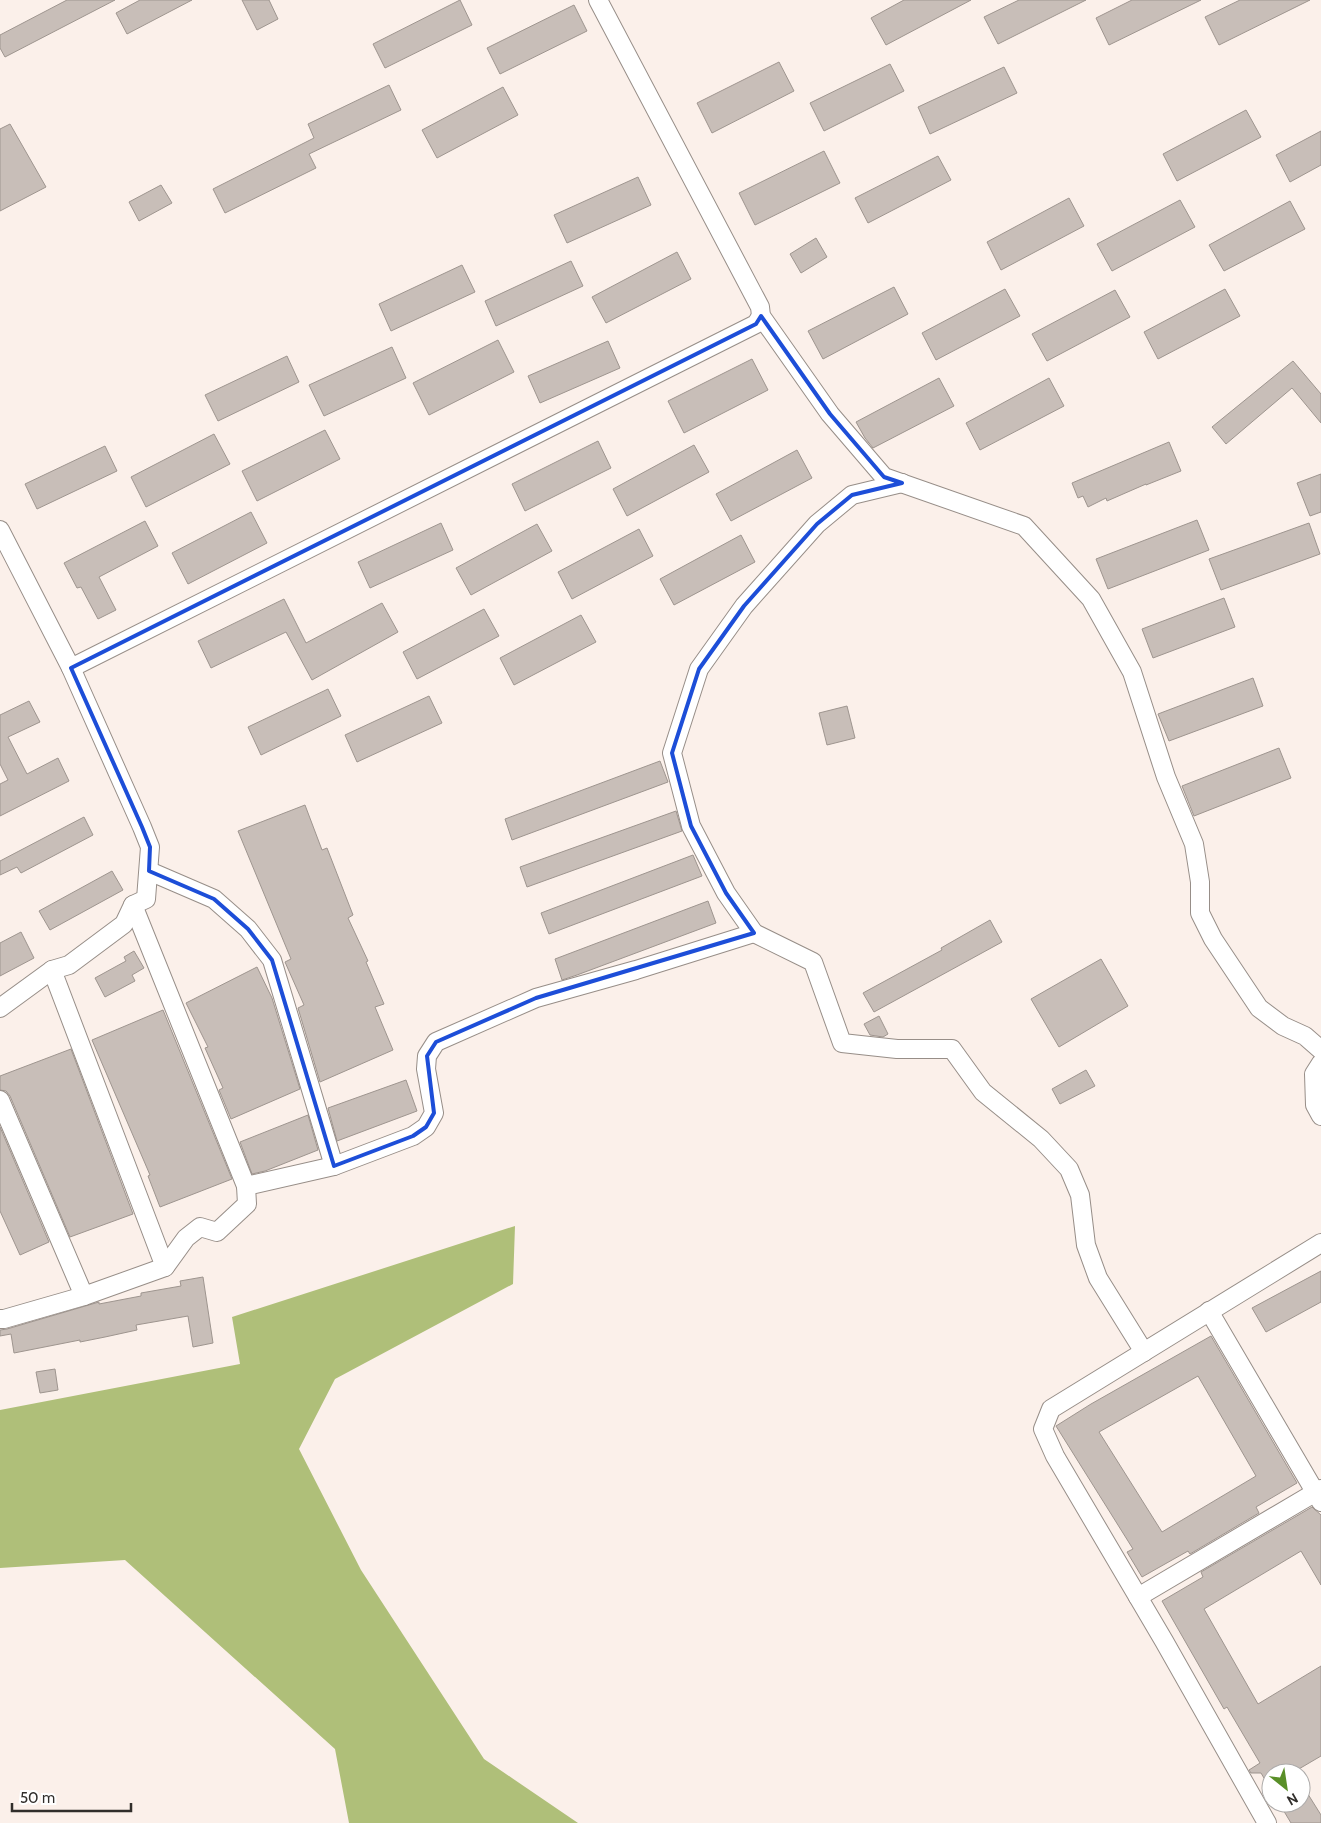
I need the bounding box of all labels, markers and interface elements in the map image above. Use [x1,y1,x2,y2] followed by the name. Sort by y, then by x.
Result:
[1261,1763,1311,1813] north arrow
[12,1780,131,1812] scale bar
[20,1789,55,1807] text: 50 m
[1284,1789,1301,1810] text: N

